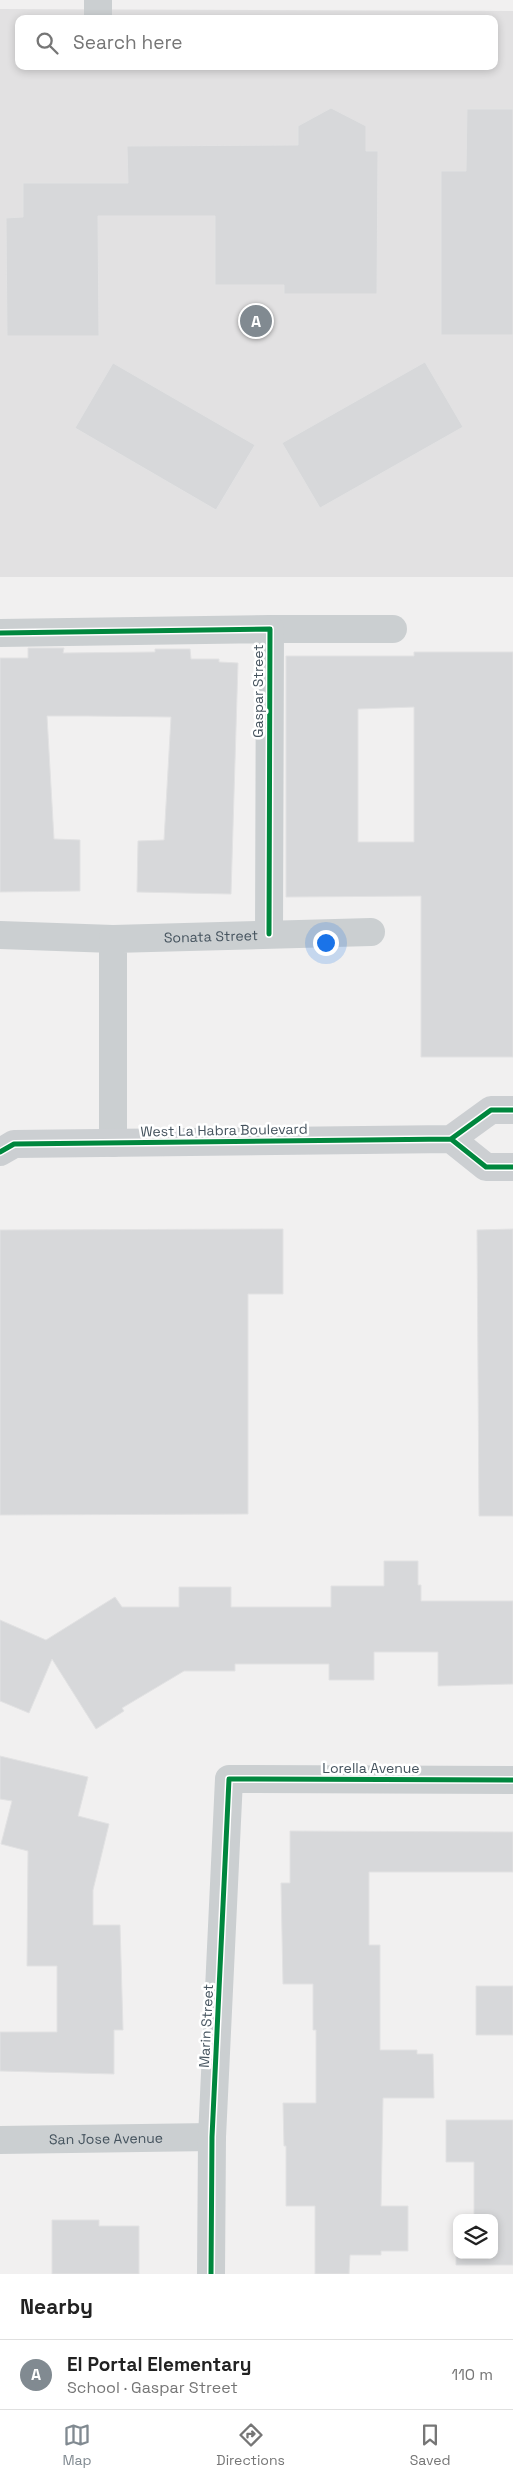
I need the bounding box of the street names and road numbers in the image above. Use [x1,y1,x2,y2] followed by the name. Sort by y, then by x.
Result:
[249,644,267,738] street label: Gaspar Street
[164,926,258,947] street label: Sonata Street
[140,1120,308,1140] street label: West La Habra Boulevard
[322,1759,420,1777] street label: Lorella Avenue
[195,1984,217,2068] street label: Marin Street
[49,2129,163,2148] street label: San Jose Avenue

